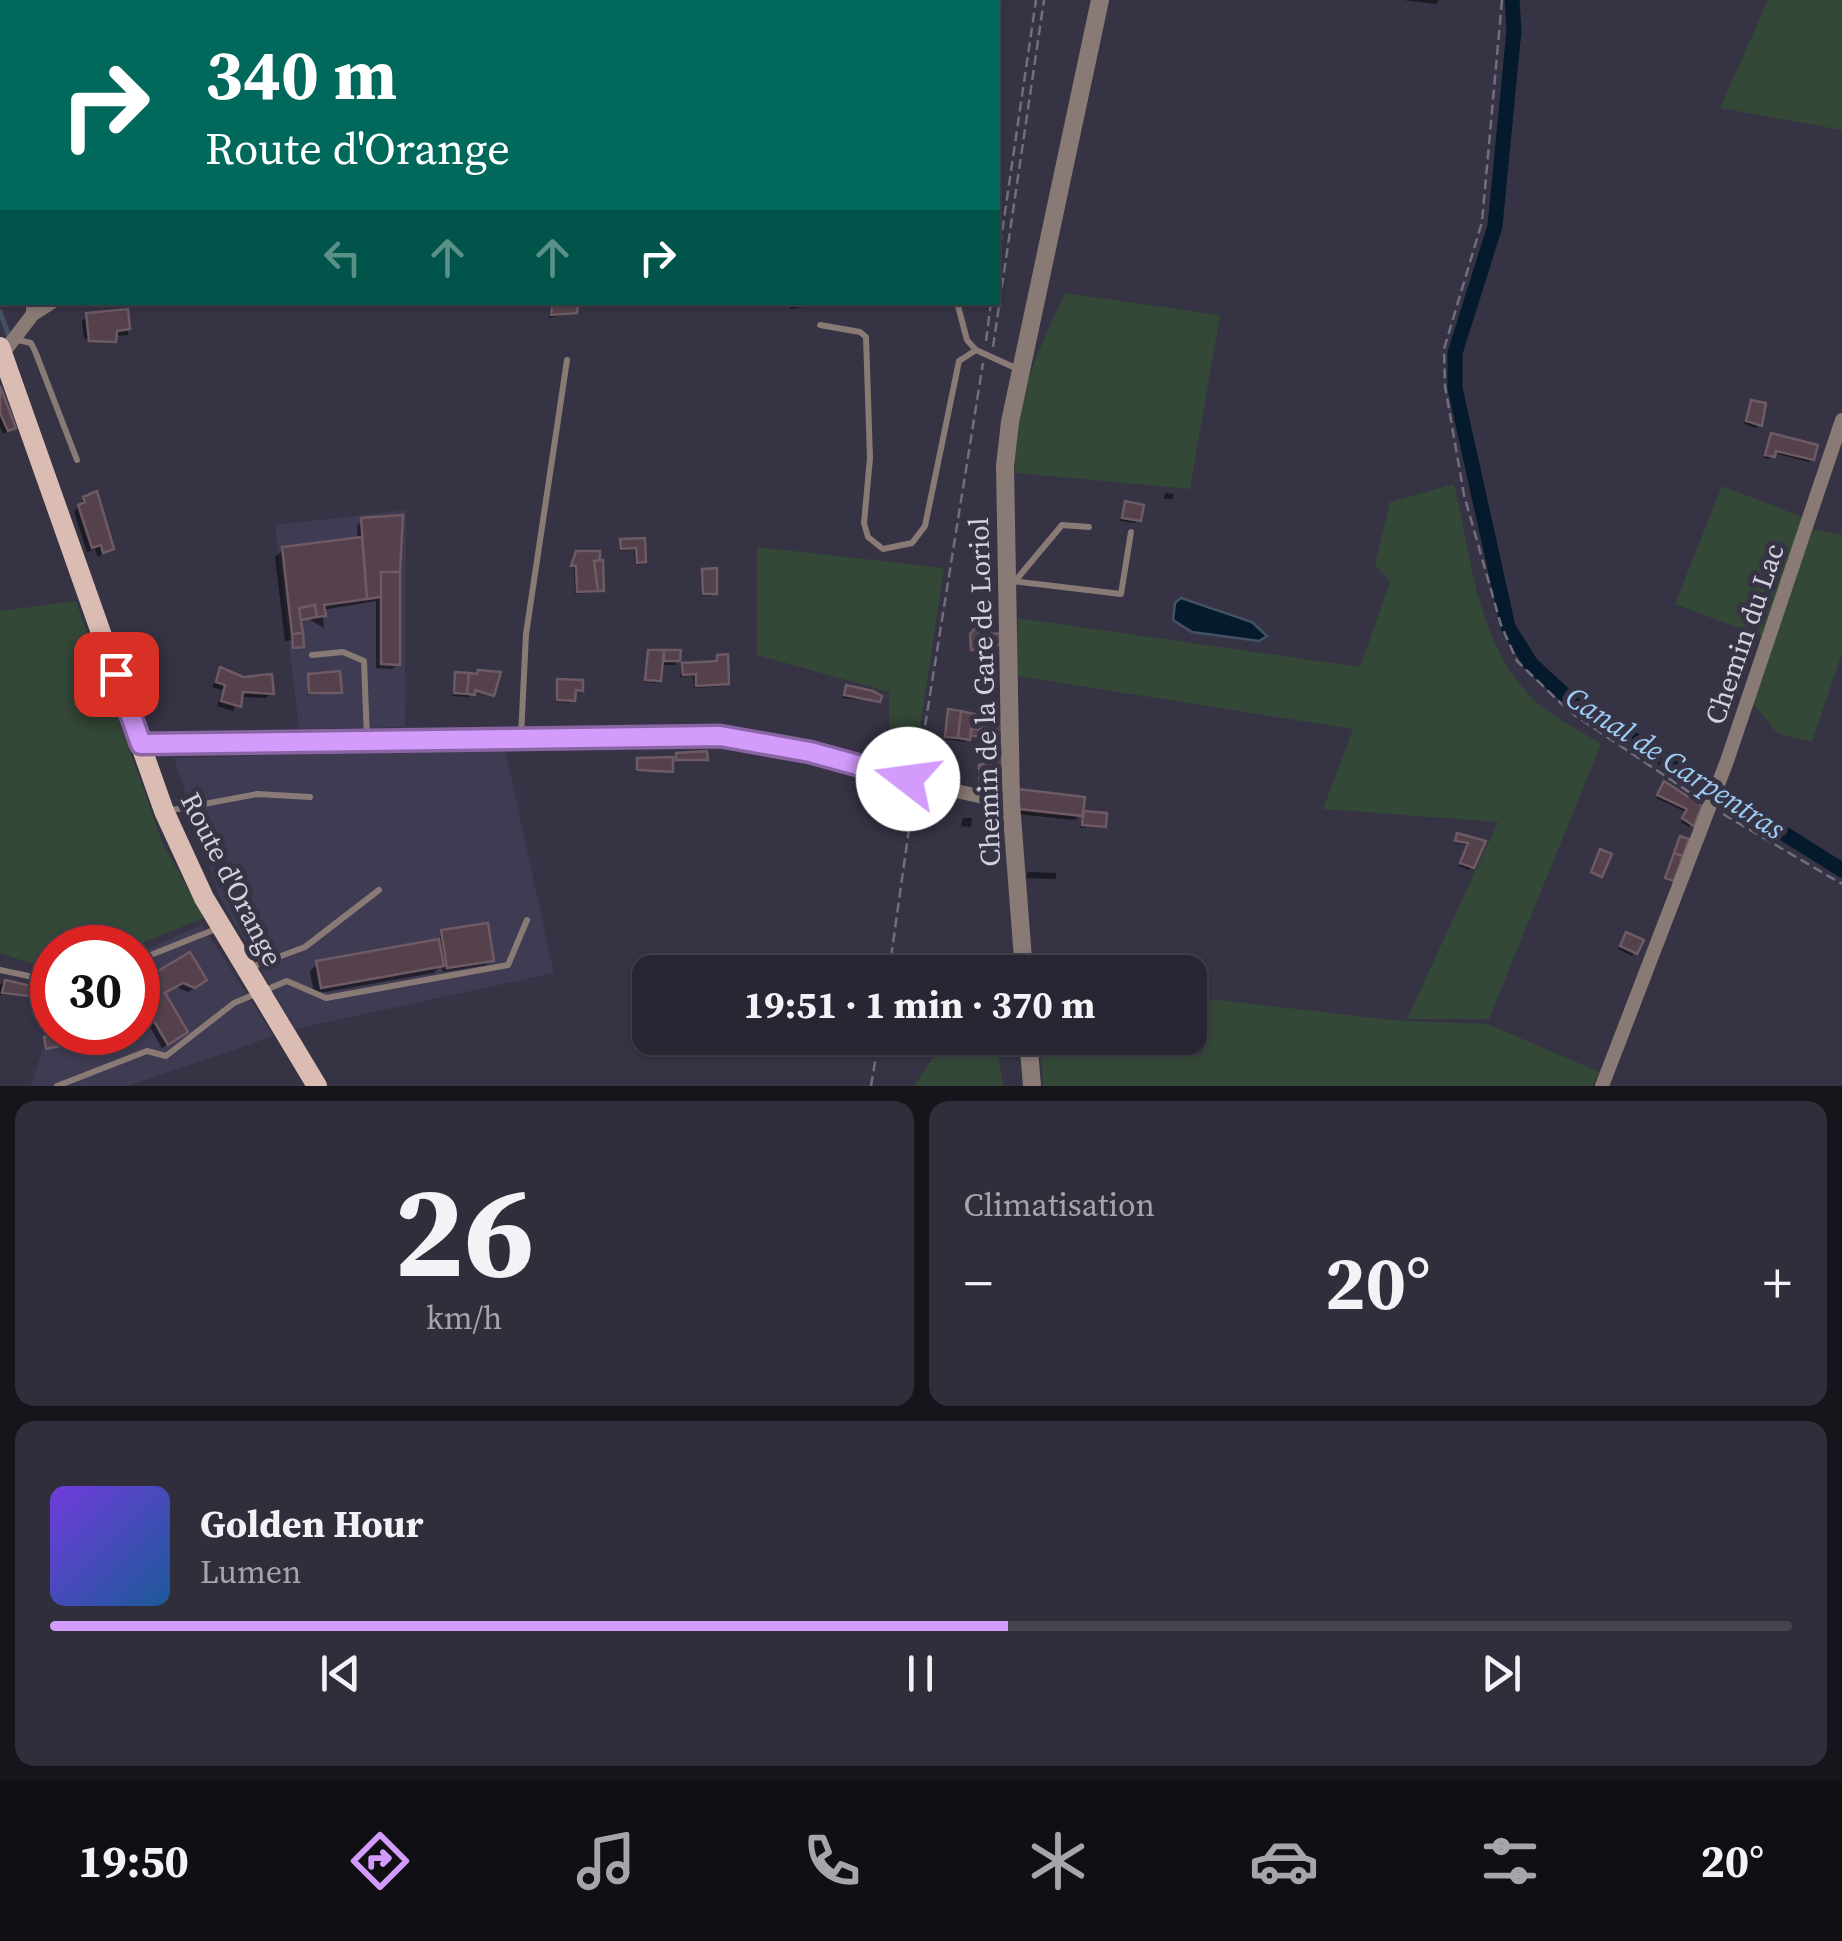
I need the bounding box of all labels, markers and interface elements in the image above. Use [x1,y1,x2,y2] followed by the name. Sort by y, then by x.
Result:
[205,26,397,122] text: 340 m
[40,40,170,170] icon: right
[205,117,510,179] text: Route d'Orange
[315,230,370,285] icon: left
[420,230,475,285] icon: ahead
[525,230,580,285] icon: ahead
[630,230,685,285] icon: right
[959,517,1009,867] street label: Chemin de la Gare de Loriol
[1695,539,1793,729] street label: Chemin du Lac
[74,632,159,717] pin
[89,647,144,702] icon: arrive
[1558,676,1793,849] water label: Canal de Carpentras
[856,727,960,831] position arrow
[172,786,292,972] street label: Route d'Orange
[30,925,160,1055] speed limit sign: 30
[743,979,1096,1031] text: 19:51 · 1 min · 370 m
[394,1141,535,1320] text: 26
[964,1183,1155,1227] text: Climatisation
[1325,1231,1431,1334] text: 20°
[964,1245,993,1320] text: −
[1763,1245,1792,1320] text: +
[426,1296,502,1340] text: km/h
[200,1498,423,1550] text: Golden Hour
[200,1550,302,1594] text: Lumen
[313,1646,368,1701] icon: previous
[893,1646,948,1701] icon: pause
[1474,1646,1529,1701] icon: next
[345,1826,415,1896] icon: directions
[571,1826,641,1896] icon: music
[797,1826,867,1896] icon: phone
[1023,1826,1093,1896] icon: climate
[1249,1826,1319,1896] icon: car
[1475,1826,1545,1896] icon: filters
[78,1830,189,1892] text: 19:50
[1700,1830,1764,1892] text: 20°

